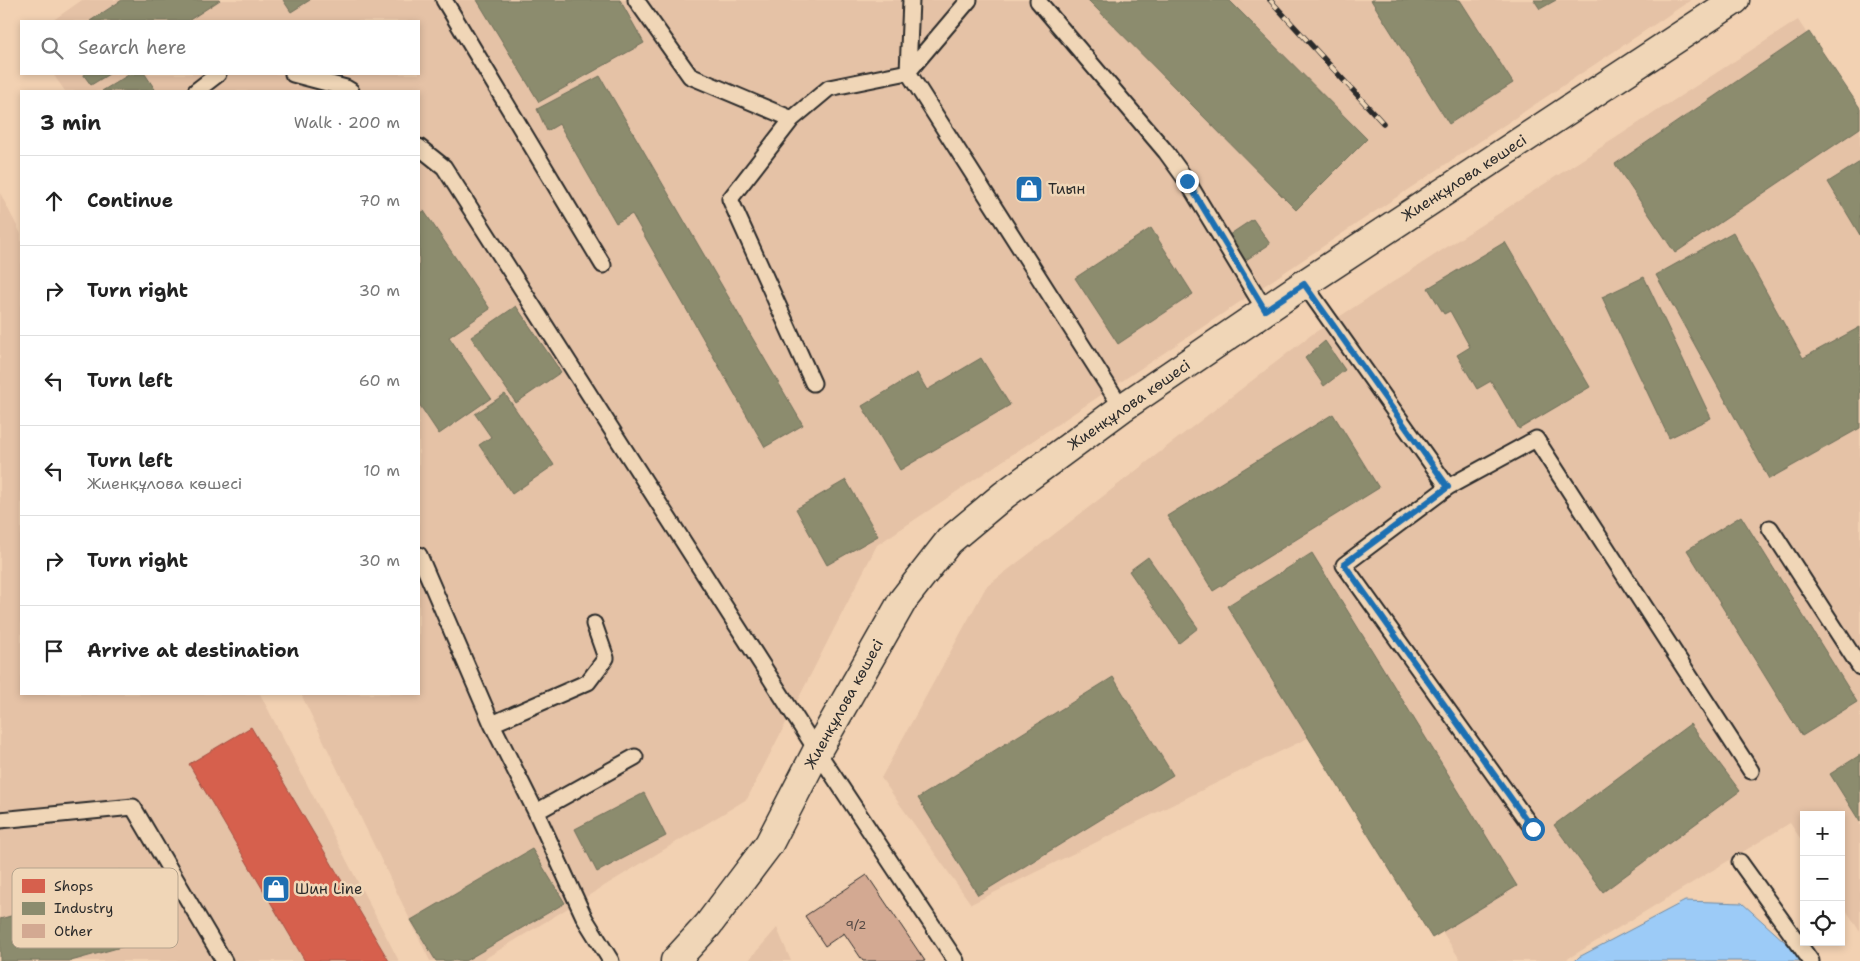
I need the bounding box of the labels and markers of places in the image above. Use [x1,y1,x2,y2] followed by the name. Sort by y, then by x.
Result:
[1014,174,1044,204] shop icon: Тиын
[1048,179,1085,199] place label: Тиын
[261,874,291,904] shop icon: Шин Line
[295,879,362,899] place label: Шин Line

